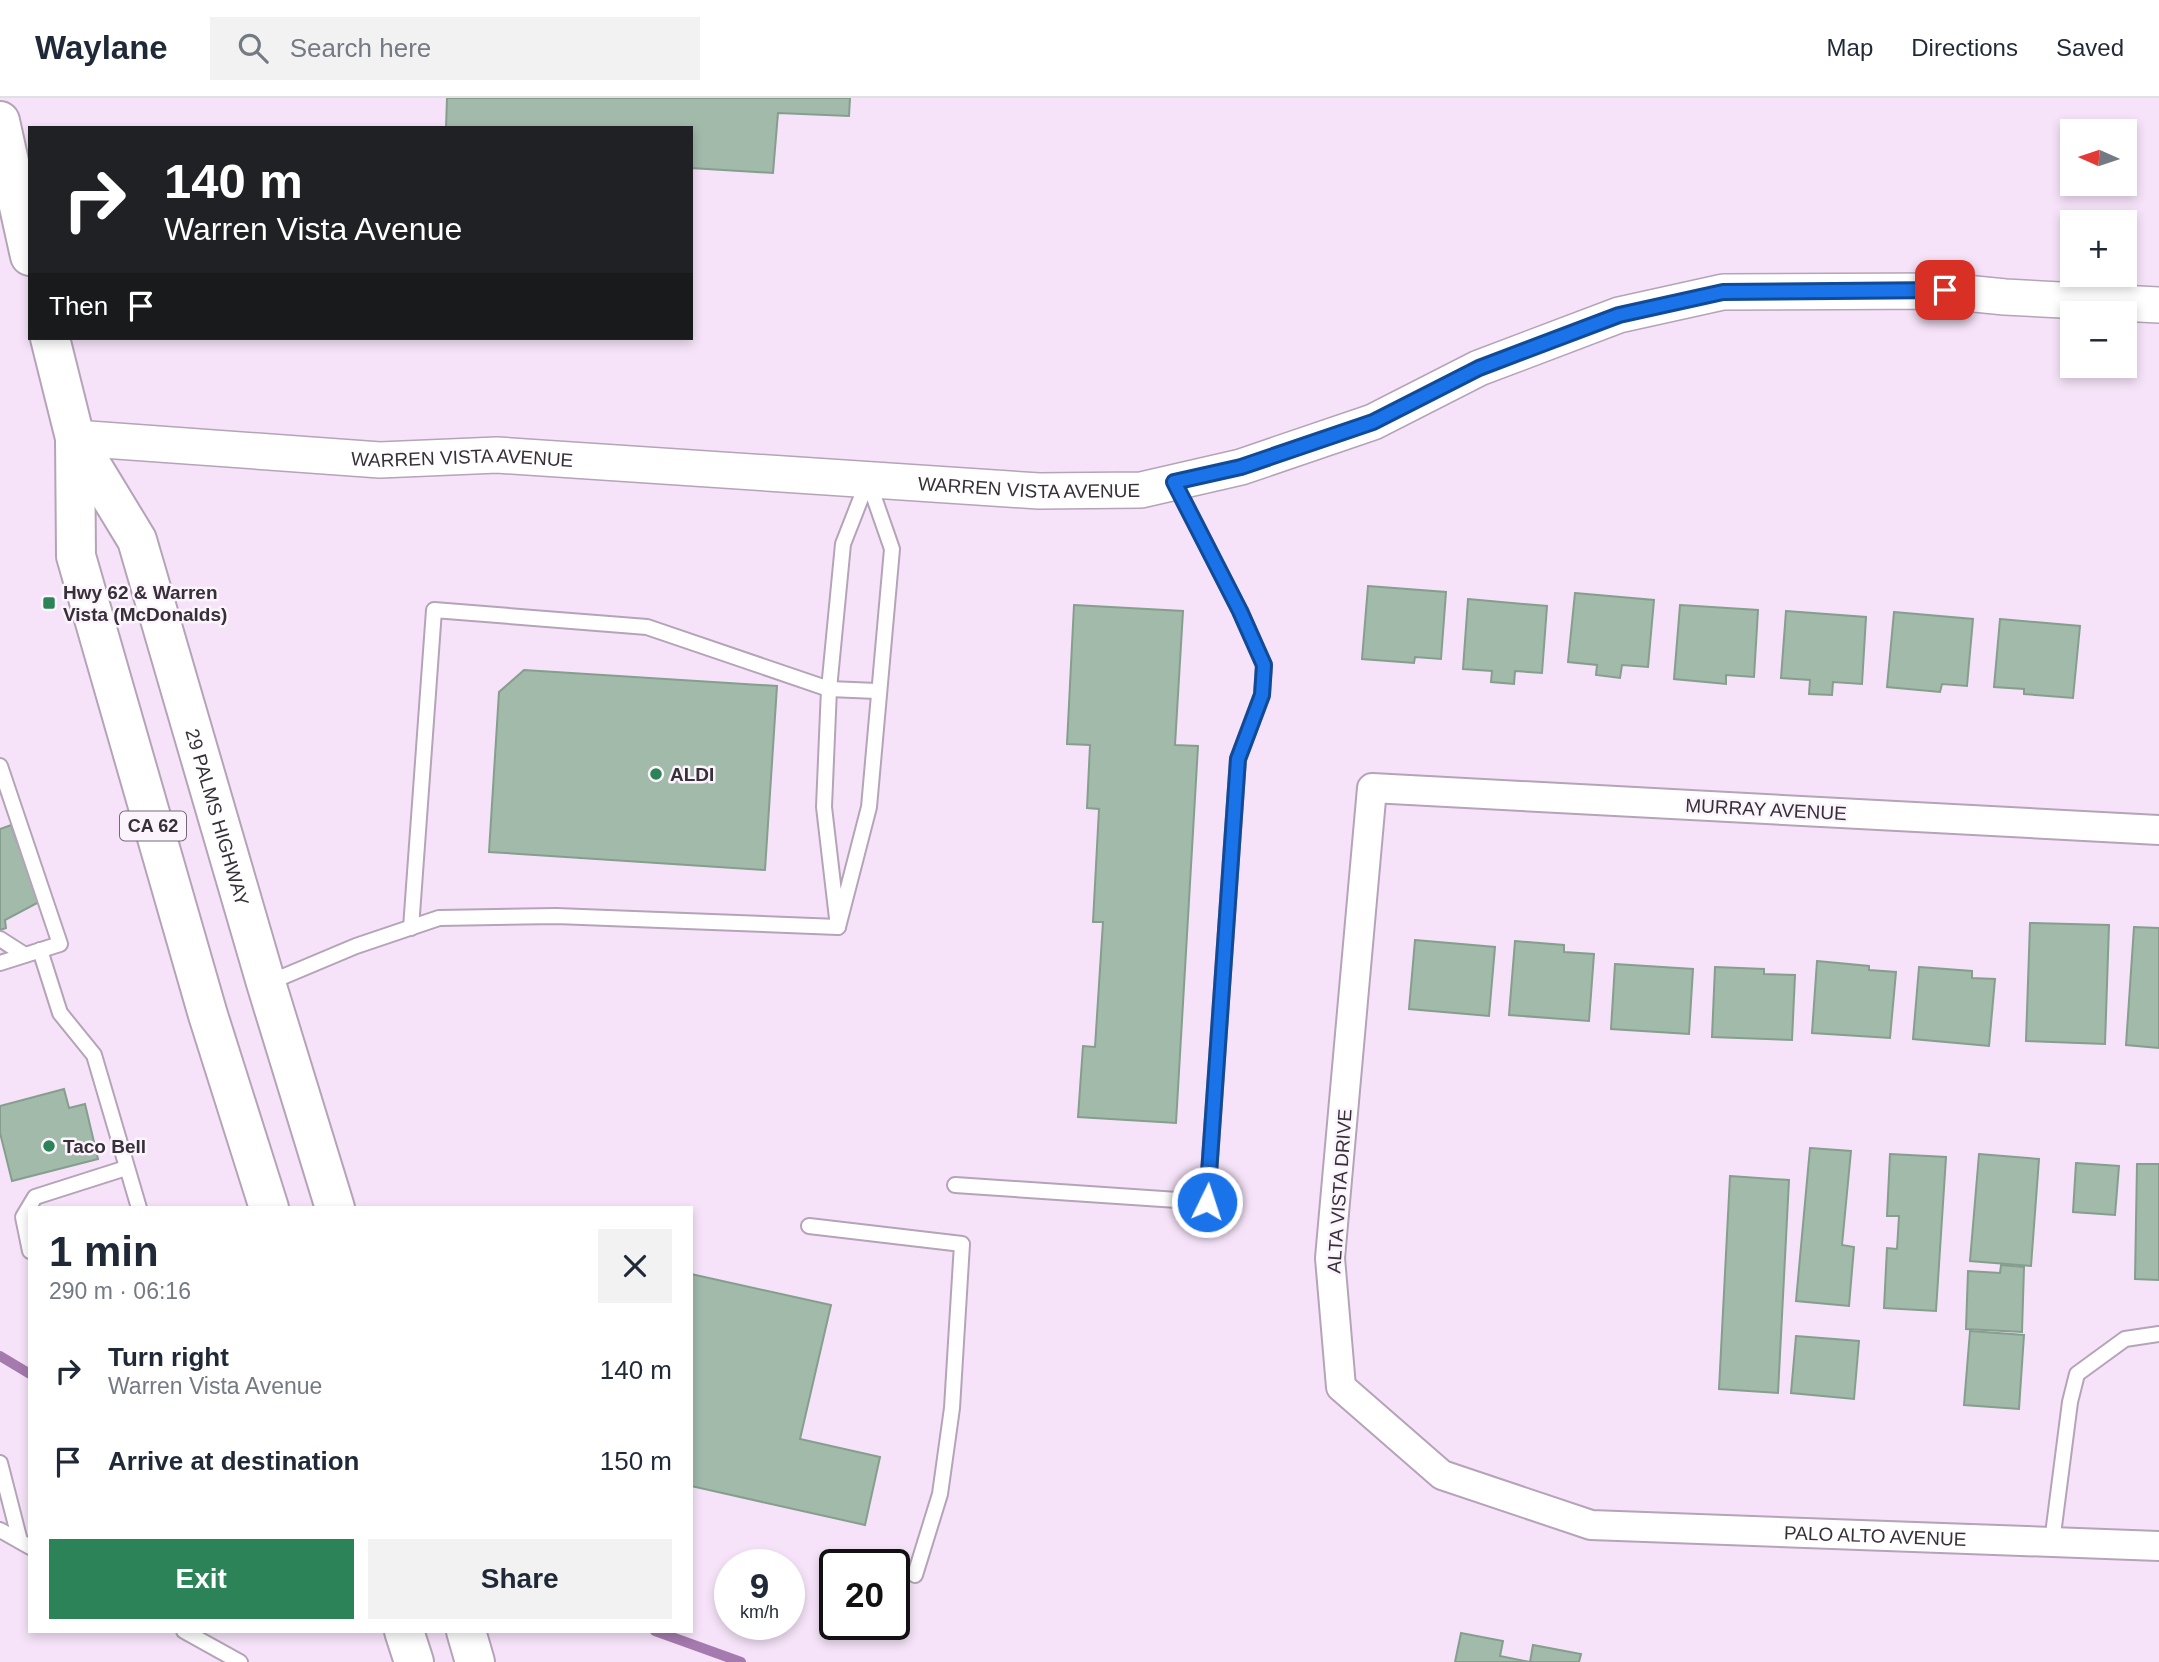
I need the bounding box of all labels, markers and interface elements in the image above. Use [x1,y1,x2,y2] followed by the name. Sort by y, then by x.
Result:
[210,17,700,80] search box
[35,29,168,66] text: Waylane
[234,29,272,67] icon: search
[290,33,431,63] text: Search here
[1827,34,1873,61] text: Map
[1911,34,2018,61] text: Directions
[2056,34,2124,61] text: Saved
[2060,119,2137,196] north arrow
[2060,119,2137,378] map controls
[49,154,140,245] icon: right
[164,154,303,208] text: 140 m
[2060,210,2137,287] button: +
[164,211,462,247] text: Warren Vista Avenue
[1915,260,1975,320] pin
[1926,271,1964,309] icon: arrive
[122,287,160,325] icon: arrive
[49,291,108,321] text: Then
[2060,301,2137,378] button: −
[350,445,574,471] street label: WARREN VISTA AVENUE
[917,473,1140,502] street label: WARREN VISTA AVENUE
[63,582,227,625] place label: Hwy 62 & Warren Vista (McDonalds)
[41,595,57,611] marker: Hwy 62 & Warren Vista (McDonalds)
[181,726,253,909] street label: 29 PALMS HIGHWAY
[670,764,714,785] place label: ALDI
[648,766,664,782] marker: ALDI
[1685,795,1847,824] street label: MURRAY AVENUE
[120,812,186,840] road number: CA 62
[1323,1108,1356,1274] street label: ALTA VISTA DRIVE
[63,1136,146,1157] place label: Taco Bell
[41,1138,57,1154] marker: Taco Bell
[1170,1165,1244,1239] position arrow
[49,1228,159,1275] text: 1 min
[598,1229,672,1303] button: close
[49,1278,191,1304] text: 290 m · 06:16
[108,1342,229,1372] text: Turn right
[49,1352,87,1390] icon: right
[600,1355,672,1385] text: 140 m
[108,1373,322,1399] text: Warren Vista Avenue
[49,1443,87,1481] icon: arrive
[108,1446,359,1476] text: Arrive at destination
[600,1446,672,1476] text: 150 m
[1784,1522,1967,1550] street label: PALO ALTO AVENUE
[49,1539,354,1619] button: Exit
[368,1539,672,1619] button: Share
[819,1549,910,1640] speed limit sign: 20
[750,1566,769,1605] text: 9
[740,1602,779,1622] text: km/h

